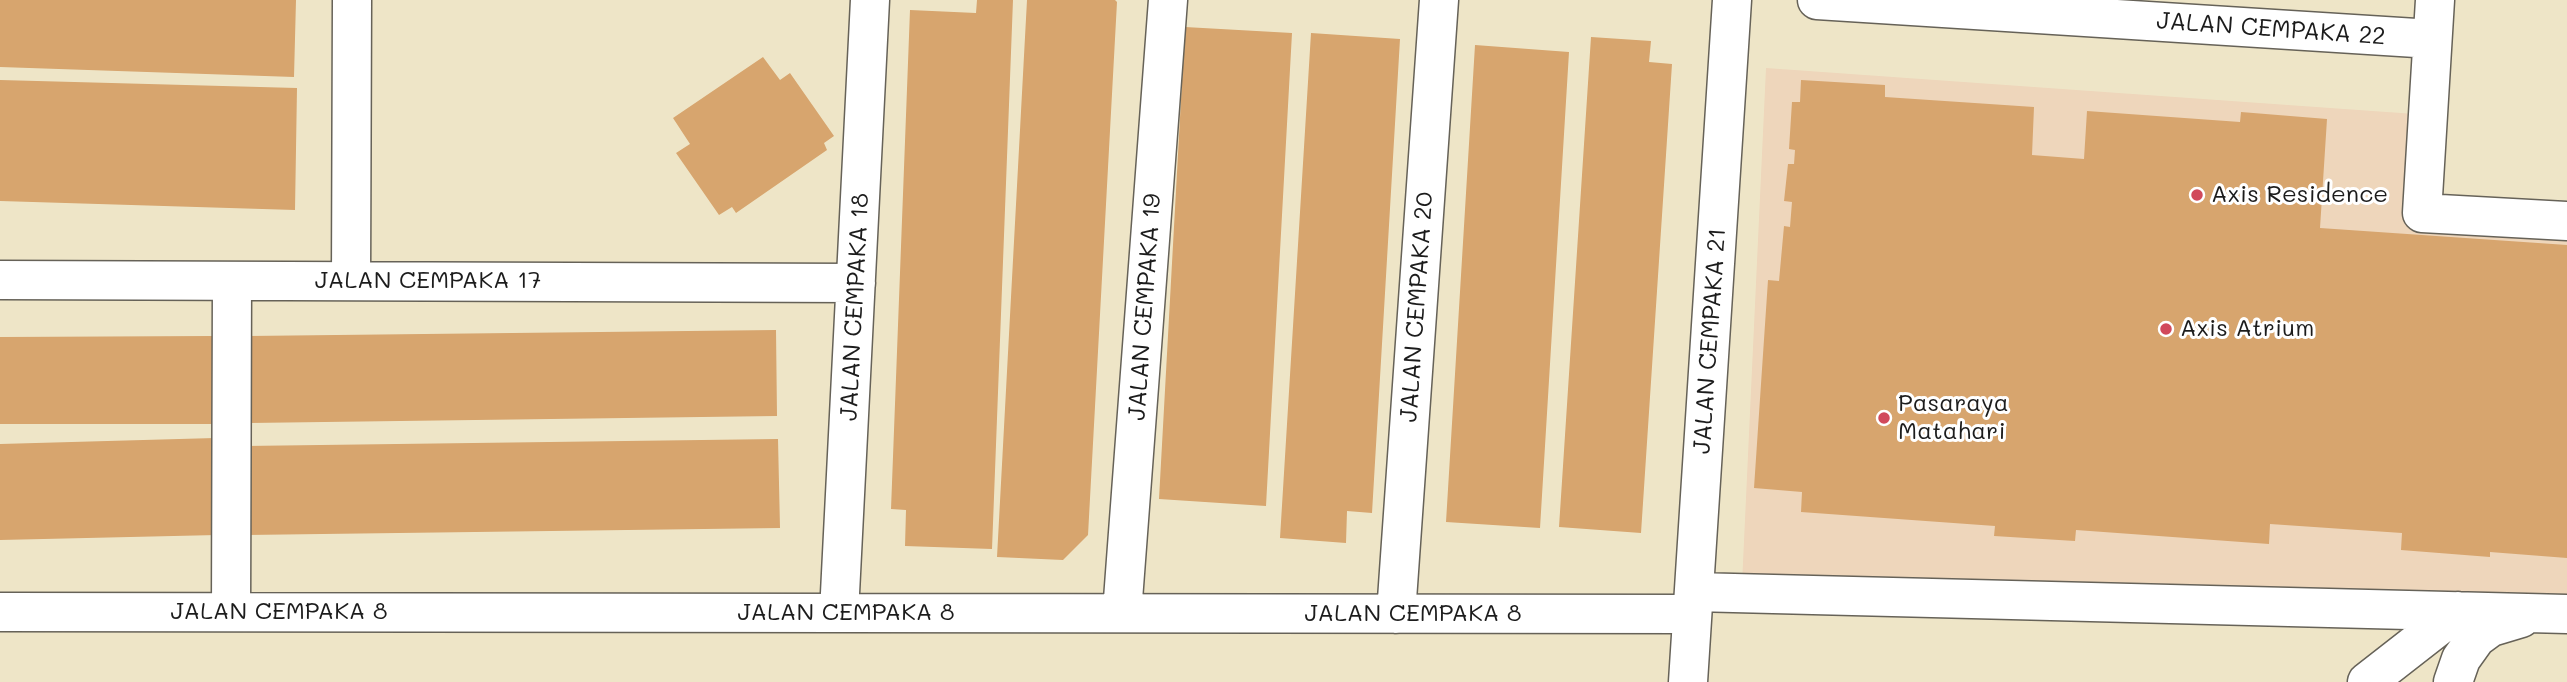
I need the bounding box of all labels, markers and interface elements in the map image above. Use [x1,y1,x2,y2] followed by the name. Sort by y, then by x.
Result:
[2156,7,2386,51] street label: JALAN CEMPAKA 22
[2211,181,2388,209] place label: Axis Residence
[2189,187,2205,203] marker: Axis Residence
[1395,191,1439,423] street label: JALAN CEMPAKA 20
[835,192,875,422] street label: JALAN CEMPAKA 18
[1123,193,1167,421] street label: JALAN CEMPAKA 19
[1688,227,1732,455] street label: JALAN CEMPAKA 21
[315,267,541,295] street label: JALAN CEMPAKA 17
[2180,315,2314,343] place label: Axis Atrium
[2158,321,2174,337] marker: Axis Atrium
[1898,390,2009,446] place label: Pasaraya Matahari
[1876,410,1892,426] marker: Pasaraya Matahari
[170,598,388,626] street label: JALAN CEMPAKA 8
[737,599,955,627] street label: JALAN CEMPAKA 8
[1304,600,1522,628] street label: JALAN CEMPAKA 8

